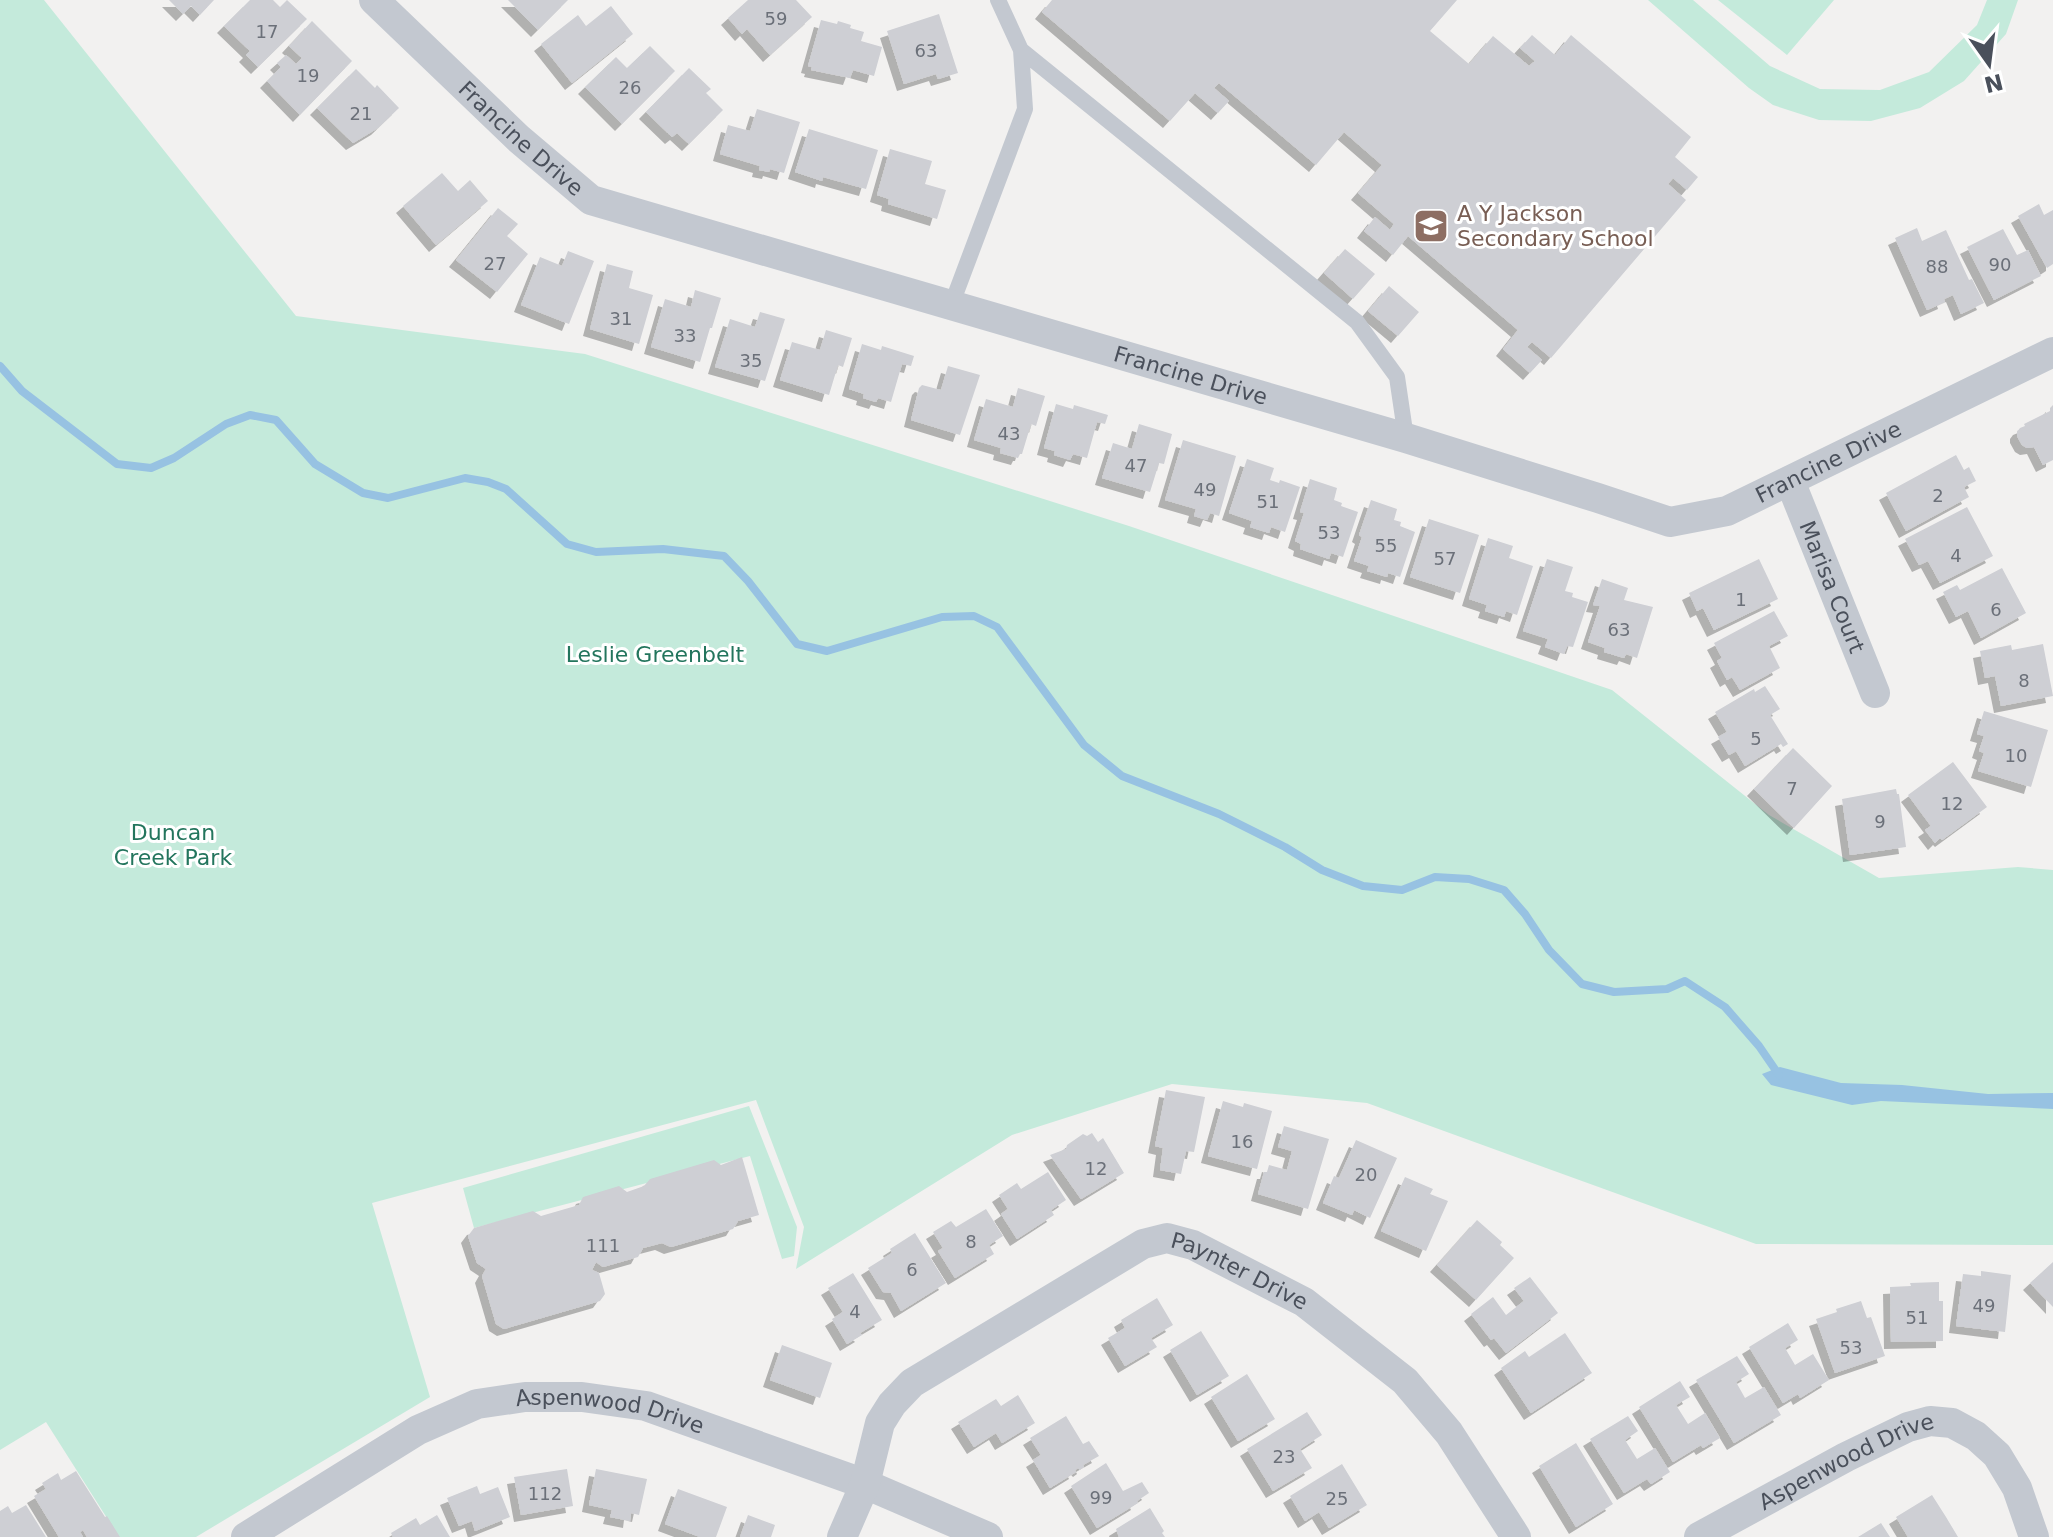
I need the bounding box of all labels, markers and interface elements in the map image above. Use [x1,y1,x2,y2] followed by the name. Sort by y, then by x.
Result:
[765,8,787,29] house number: 59
[256,21,278,42] house number: 17
[1949,24,2029,104] north arrow
[915,40,937,61] house number: 63
[297,65,319,86] house number: 19
[1982,69,2006,97] text: N
[453,76,588,201] street label: Francine Drive
[619,77,641,98] house number: 26
[350,103,372,124] house number: 21
[1457,201,1654,251] place label: A Y Jackson Secondary School
[1412,207,1450,245] school or university icon: A Y Jackson Secondary School
[484,253,506,274] house number: 27
[1989,254,2011,275] house number: 90
[1926,256,1948,277] house number: 88
[610,308,632,329] house number: 31
[674,325,696,346] house number: 33
[1111,341,1270,410] street label: Francine Drive
[740,350,762,371] house number: 35
[1752,416,1905,508] street label: Francine Drive
[998,423,1020,444] house number: 43
[1125,455,1147,476] house number: 47
[1194,479,1216,500] house number: 49
[1932,485,1944,506] house number: 2
[1257,491,1279,512] house number: 51
[1794,517,1870,657] street label: Marisa Court
[1318,522,1340,543] house number: 53
[1375,535,1397,556] house number: 55
[1950,545,1962,566] house number: 4
[1434,548,1456,569] house number: 57
[1735,589,1747,610] house number: 1
[1990,599,2002,620] house number: 6
[1608,619,1630,640] house number: 63
[566,642,745,667] park label: Leslie Greenbelt
[2018,670,2030,691] house number: 8
[1750,728,1762,749] house number: 5
[2005,745,2027,766] house number: 10
[1786,778,1798,799] house number: 7
[1941,793,1963,814] house number: 12
[1874,811,1886,832] house number: 9
[114,820,232,870] park label: Duncan Creek Park
[1231,1131,1253,1152] house number: 16
[1085,1158,1107,1179] house number: 12
[1355,1164,1377,1185] house number: 20
[1168,1228,1312,1315] street label: Paynter Drive
[965,1231,977,1252] house number: 8
[586,1235,620,1256] house number: 111
[906,1259,918,1280] house number: 6
[1973,1295,1995,1316] house number: 49
[849,1301,861,1322] house number: 4
[1906,1307,1928,1328] house number: 51
[1840,1337,1862,1358] house number: 53
[514,1384,708,1439] street label: Aspenwood Drive
[1754,1409,1937,1515] street label: Aspenwood Drive
[1273,1446,1295,1467] house number: 23
[528,1483,562,1504] house number: 112
[1090,1487,1112,1508] house number: 99
[1326,1488,1348,1509] house number: 25

